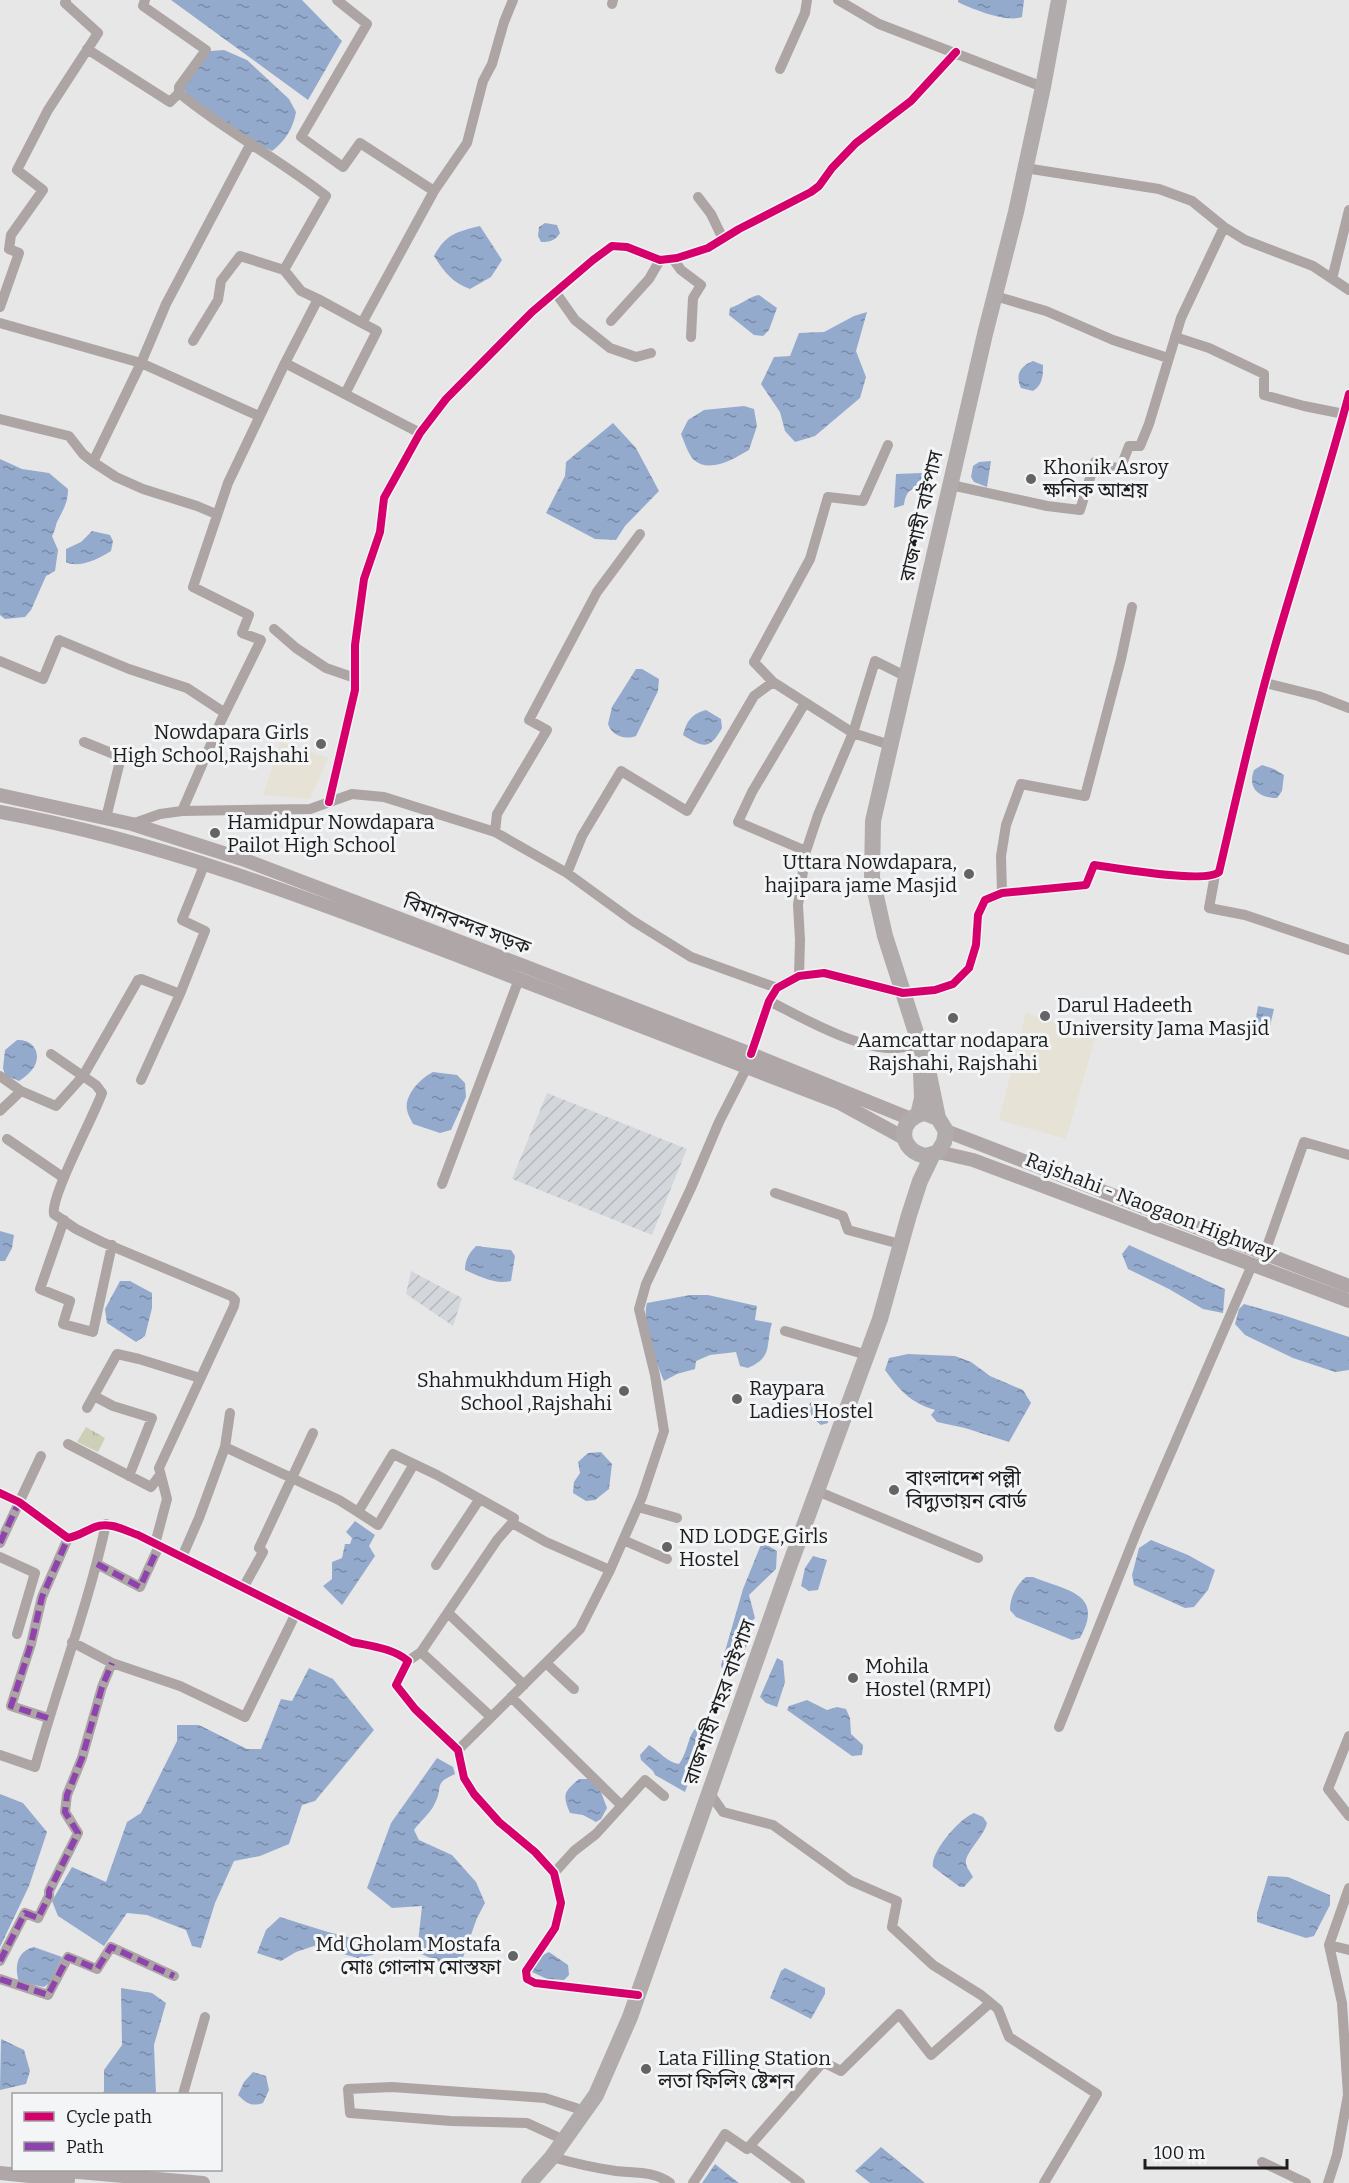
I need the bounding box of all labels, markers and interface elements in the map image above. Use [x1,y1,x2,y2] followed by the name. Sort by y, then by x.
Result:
[894,448,948,585] street label: রাজশাহী বাইপাস
[1042,455,1169,502] place label: Khonik Asroy ক্ষনিক আশ্রয়
[1024,472,1038,486] marker: Khonik Asroy ক্ষনিক আশ্রয়
[112,720,309,768] place label: Nowdapara Girls High School,Rajshahi
[314,737,328,751] marker: Nowdapara Girls High School,Rajshahi
[227,810,434,857] place label: Hamidpur Nowdapara Pailot High School
[208,826,222,840] marker: Hamidpur Nowdapara Pailot High School
[765,850,957,898] place label: Uttara Nowdapara, hajipara jame Masjid
[962,867,976,881] marker: Uttara Nowdapara, hajipara jame Masjid
[399,888,535,960] street label: বিমানবন্দর সড়ক
[1057,993,1270,1041] place label: Darul Hadeeth University Jama Masjid
[1038,1009,1052,1023] marker: Darul Hadeeth University Jama Masjid
[946,1011,960,1025] marker: Aamcattar nodapara Rajshahi, Rajshahi
[857,1028,1049,1076] place label: Aamcattar nodapara Rajshahi, Rajshahi
[1022,1147,1280,1266] street label: Rajshahi - Naogaon Highway
[417,1368,613,1416] place label: Shahmukhdum High School ,Rajshahi
[749,1376,874,1423] place label: Raypara Ladies Hostel
[617,1384,631,1398] marker: Shahmukhdum High School ,Rajshahi
[730,1392,744,1406] marker: Raypara Ladies Hostel
[905,1466,1027,1513] place label: বাংলাদেশ পল্লী বিদ্যুতায়ন বোর্ড
[887,1483,901,1497] marker: বাংলাদেশ পল্লী বিদ্যুতায়ন বোর্ড
[679,1524,828,1571] place label: ND LODGE,Girls Hostel
[660,1540,674,1554] marker: ND LODGE,Girls Hostel
[678,1616,760,1789] street label: রাজশাহী শহর বাইপাস
[865,1654,991,1701] place label: Mohila Hostel (RMPI)
[846,1671,860,1685] marker: Mohila Hostel (RMPI)
[315,1932,502,1979] place label: Md Gholam Mostafa মোঃ গোলাম মোস্তফা
[506,1949,520,1963] marker: Md Gholam Mostafa মোঃ গোলাম মোস্তফা
[657,2046,831,2093] place label: Lata Filling Station লতা ফিলিং ষ্টেশন
[639,2062,653,2076] marker: Lata Filling Station লতা ফিলিং ষ্টেশন
[12,2093,222,2171] legend
[66,2106,152,2128] text: Cycle path
[1145,2132,1288,2170] scale bar
[66,2136,104,2158] text: Path
[1154,2142,1205,2164] text: 100 m

